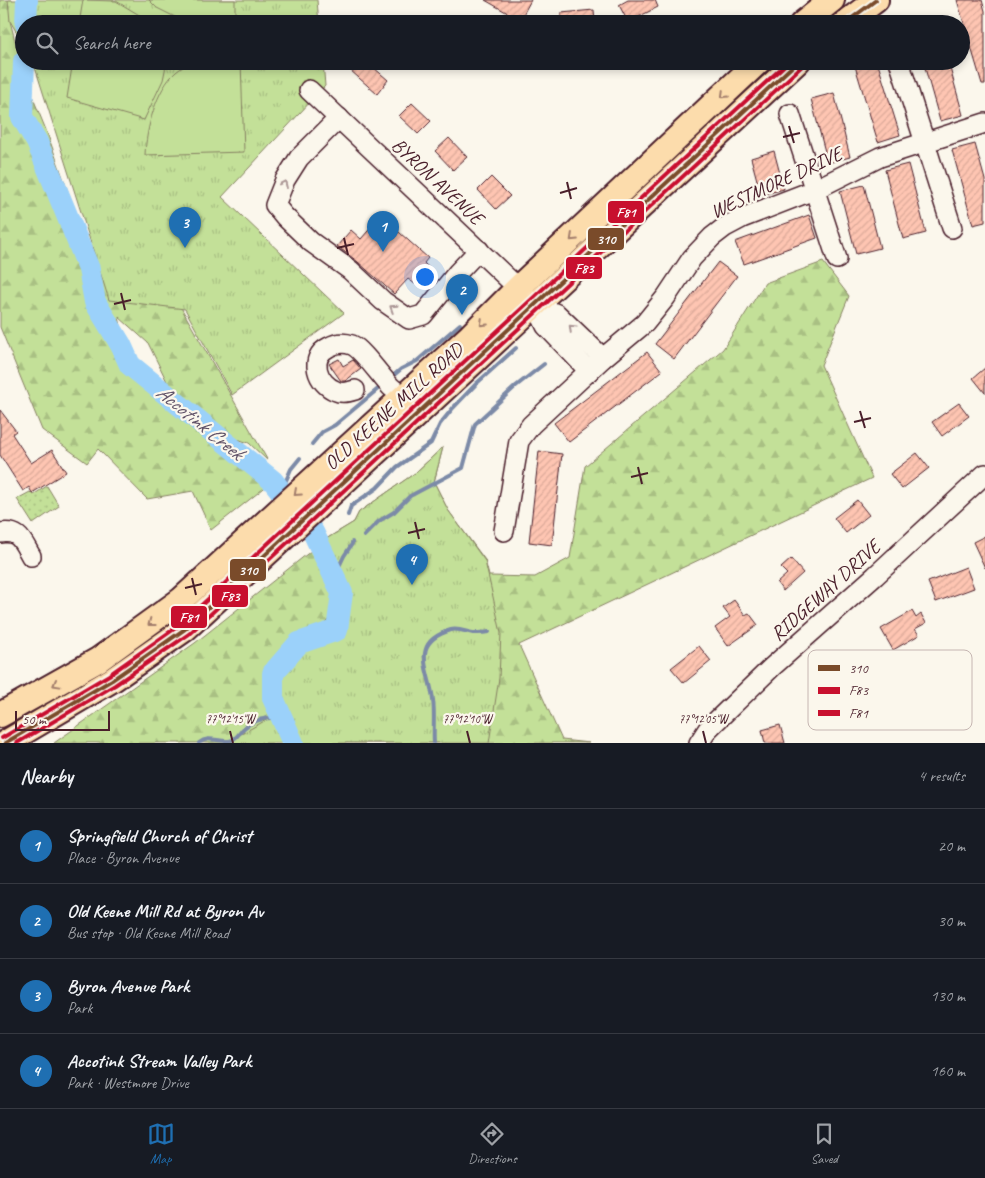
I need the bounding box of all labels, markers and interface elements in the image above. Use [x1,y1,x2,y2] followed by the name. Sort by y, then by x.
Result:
[15,15,970,70] search box
[33,29,61,57] icon: search
[73,31,150,55] text: Search here
[721,89,730,98] one-way arrow
[387,132,491,232] street label: BYRON AVENUE
[706,140,849,224] street label: WESTMORE DRIVE
[278,180,288,189] one-way arrow
[607,200,645,224] line badge: F81
[616,204,637,221] text: F81
[169,207,201,248] pin: 3
[367,211,399,252] pin: 1
[587,227,625,251] line badge: 310
[597,231,617,248] text: 310
[570,232,579,241] one-way arrow
[565,256,603,280] line badge: F83
[574,260,595,277] text: F83
[412,264,438,290] your location
[446,274,478,315] pin: 2
[390,305,399,314] one-way arrow
[480,317,489,326] one-way arrow
[569,325,578,334] one-way arrow
[319,336,470,475] street label: OLD KEENE MILL ROAD
[151,379,251,467] water label: Accotink Creek
[293,488,302,497] one-way arrow
[765,533,888,646] street label: RIDGEWAY DRIVE
[396,544,428,585] pin: 4
[229,558,267,582] line badge: 310
[239,562,259,579] text: 310
[211,584,249,608] line badge: F83
[220,588,241,605] text: F83
[170,605,208,629] line badge: F81
[179,609,200,626] text: F81
[147,617,157,626] one-way arrow
[808,650,972,730] legend
[849,660,870,677] text: 310
[52,678,61,688] one-way arrow
[849,682,870,699] text: F83
[849,705,869,722] text: F81
[15,708,110,731] scale bar
[22,711,46,728] text: 50 m
[206,711,257,727] text: 77°12'15"W
[443,711,494,727] text: 77°12'10"W
[679,711,730,727] text: 77°12'05"W
[20,763,73,789] text: Nearby
[918,766,965,786] text: 4 results
[67,824,252,848] text: Springfield Church of Christ
[32,836,40,856] text: 1
[938,836,965,856] text: 20 m
[67,848,179,868] text: Place · Byron Avenue
[67,899,263,923] text: Old Keene Mill Rd at Byron Av
[32,911,40,931] text: 2
[938,911,965,931] text: 30 m
[67,923,229,943] text: Bus stop · Old Keene Mill Road
[67,974,189,998] text: Byron Avenue Park
[32,986,40,1006] text: 3
[931,986,965,1006] text: 130 m
[67,998,92,1018] text: Park
[67,1049,251,1073] text: Accotink Stream Valley Park
[32,1061,40,1081] text: 4
[931,1061,965,1081] text: 160 m
[67,1073,189,1093] text: Park · Westmore Drive
[147,1120,175,1167] tab: Map
[468,1120,517,1167] tab: Directions
[810,1120,838,1167] tab: Saved

